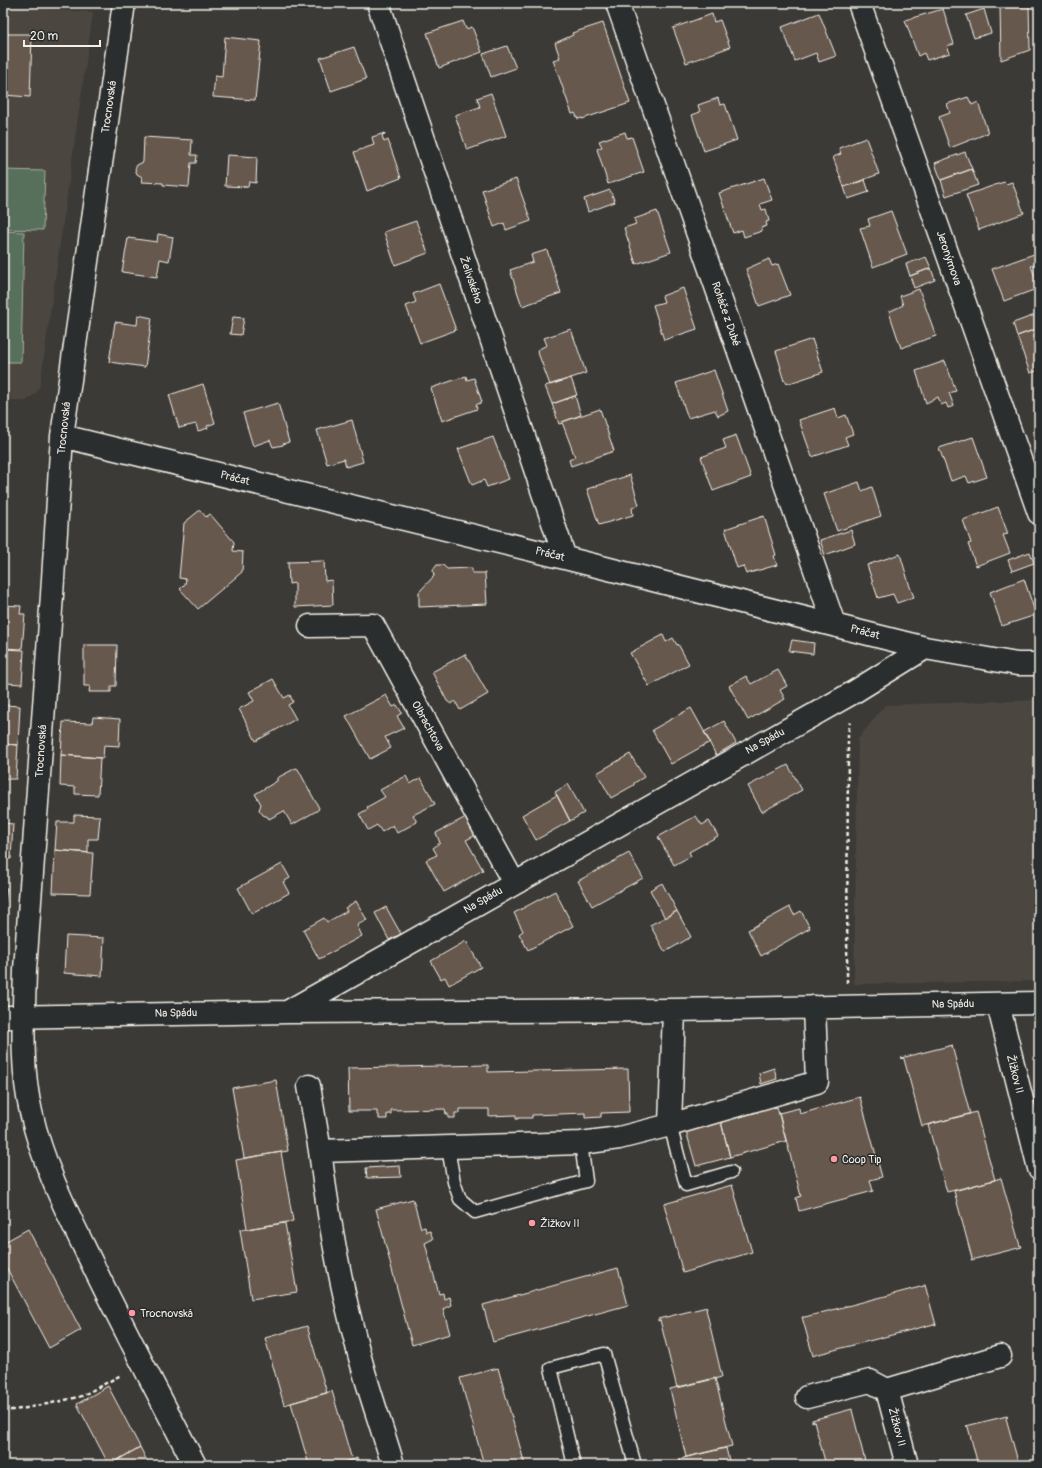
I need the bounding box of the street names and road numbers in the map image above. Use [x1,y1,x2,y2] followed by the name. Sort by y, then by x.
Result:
[99,80,119,134] street label: Trocnovská
[934,229,964,287] street label: Jeronýmova
[457,254,485,306] street label: Želivského
[709,280,743,348] street label: Roháče z Dubé
[55,401,73,455] street label: Trocnovská
[219,468,252,488] street label: Práčat
[534,544,567,564] street label: Práčat
[849,622,882,642] street label: Práčat
[409,699,447,753] street label: Olbrachtova
[33,724,49,778] street label: Trocnovská
[743,725,787,757] street label: Na Spádu
[461,884,505,916] street label: Na Spádu
[932,997,974,1011] street label: Na Spádu
[155,1006,197,1020] street label: Na Spádu
[1004,1053,1026,1095] street label: Žižkov II
[886,1406,908,1448] street label: Žižkov II

